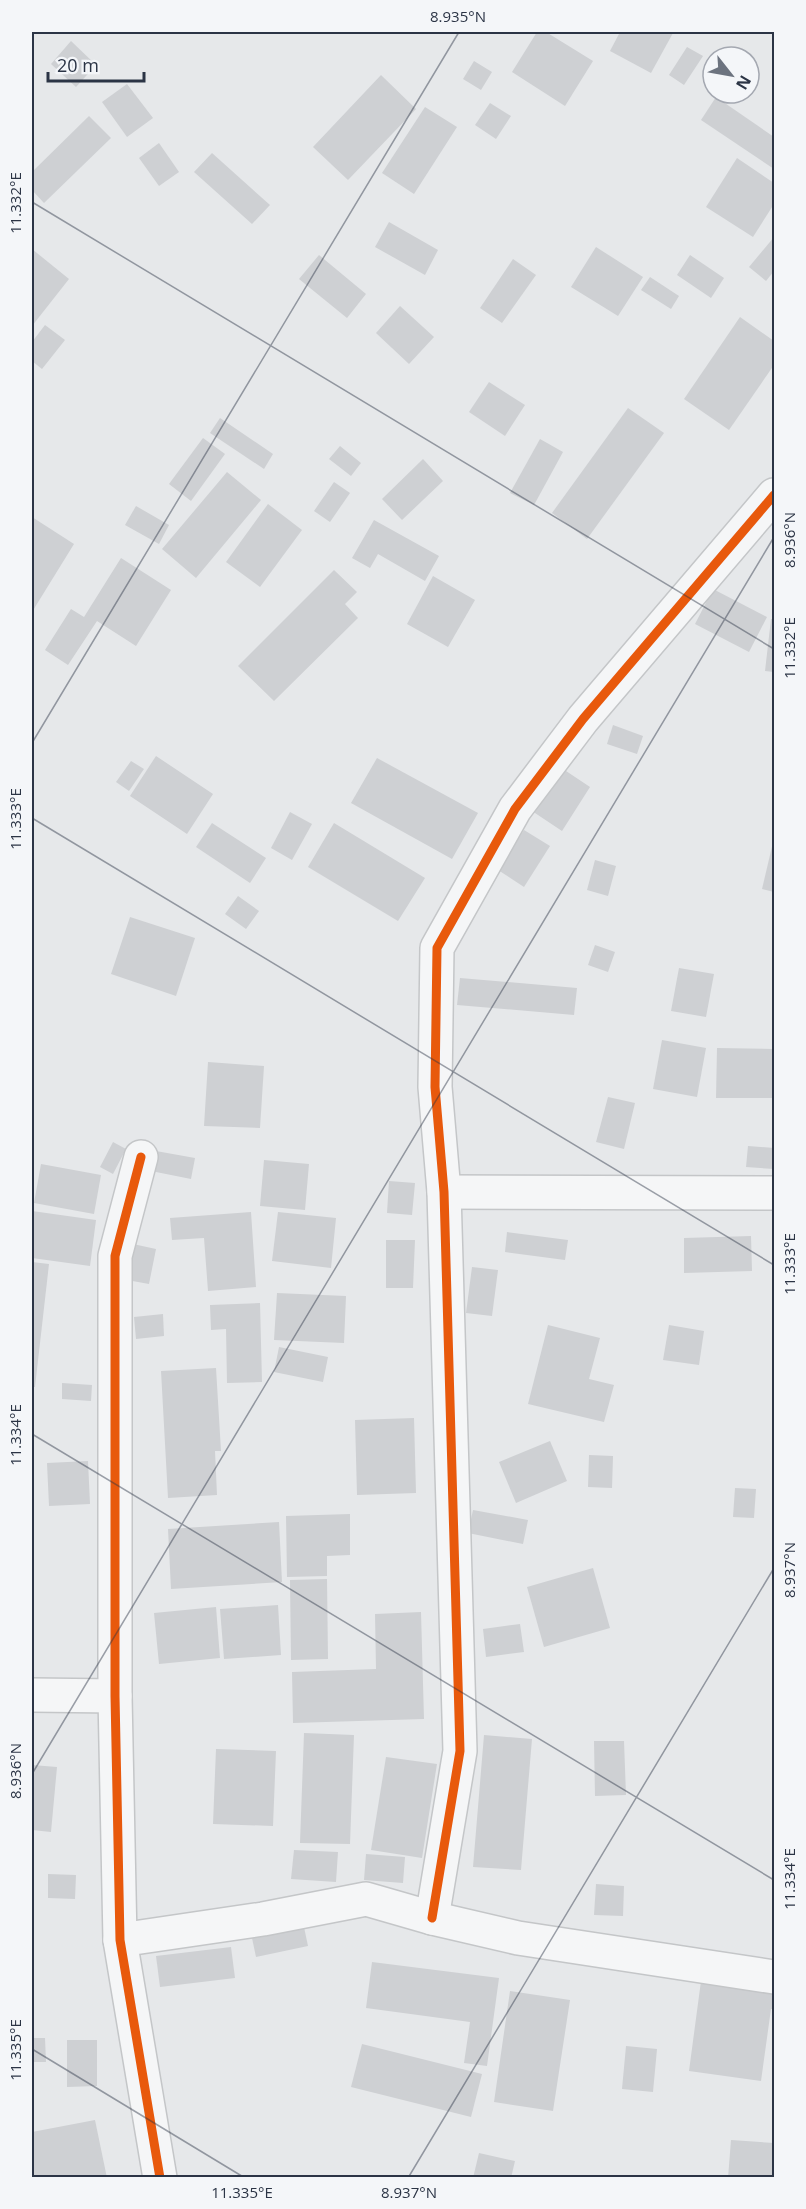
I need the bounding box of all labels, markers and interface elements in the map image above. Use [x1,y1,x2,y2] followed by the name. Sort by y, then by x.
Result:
[430,6,486,26] text: 8.935°N
[48,45,144,83] scale bar
[701,45,761,105] north arrow
[57,53,99,77] text: 20 m
[731,71,757,94] text: N
[5,172,25,234] text: 11.332°E
[779,512,799,568] text: 8.936°N
[779,617,799,679] text: 11.332°E
[5,788,25,850] text: 11.333°E
[779,1233,799,1295] text: 11.333°E
[5,1404,25,1466] text: 11.334°E
[779,1542,799,1598] text: 8.937°N
[5,1743,25,1799] text: 8.936°N
[779,1848,799,1910] text: 11.334°E
[5,2019,25,2081] text: 11.335°E
[211,2182,273,2202] text: 11.335°E
[381,2182,437,2202] text: 8.937°N

